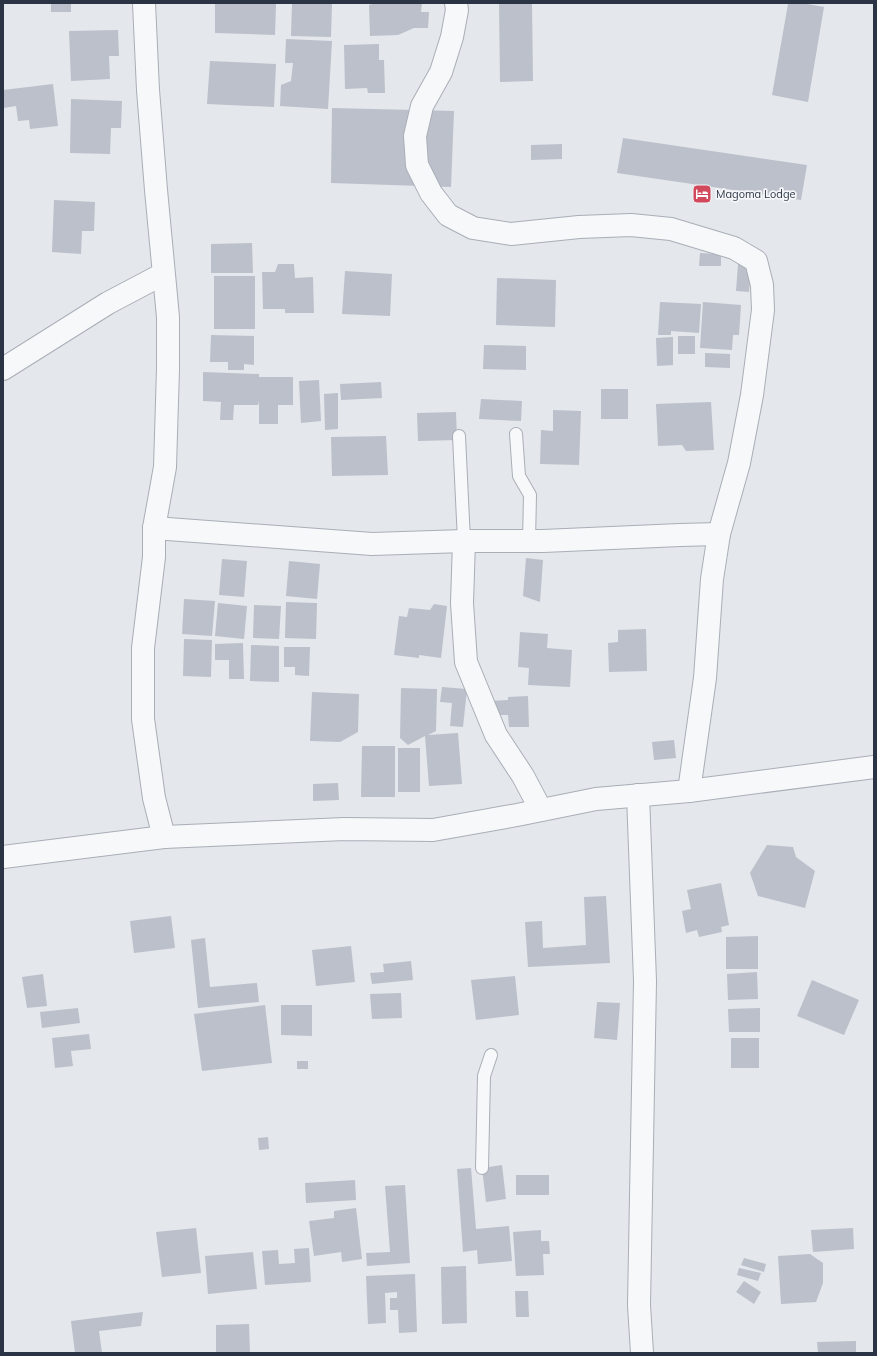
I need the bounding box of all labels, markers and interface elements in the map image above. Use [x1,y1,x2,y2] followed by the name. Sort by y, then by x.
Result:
[691,183,713,205] hotel icon: Magoma Lodge
[716,187,796,201] place label: Magoma Lodge

